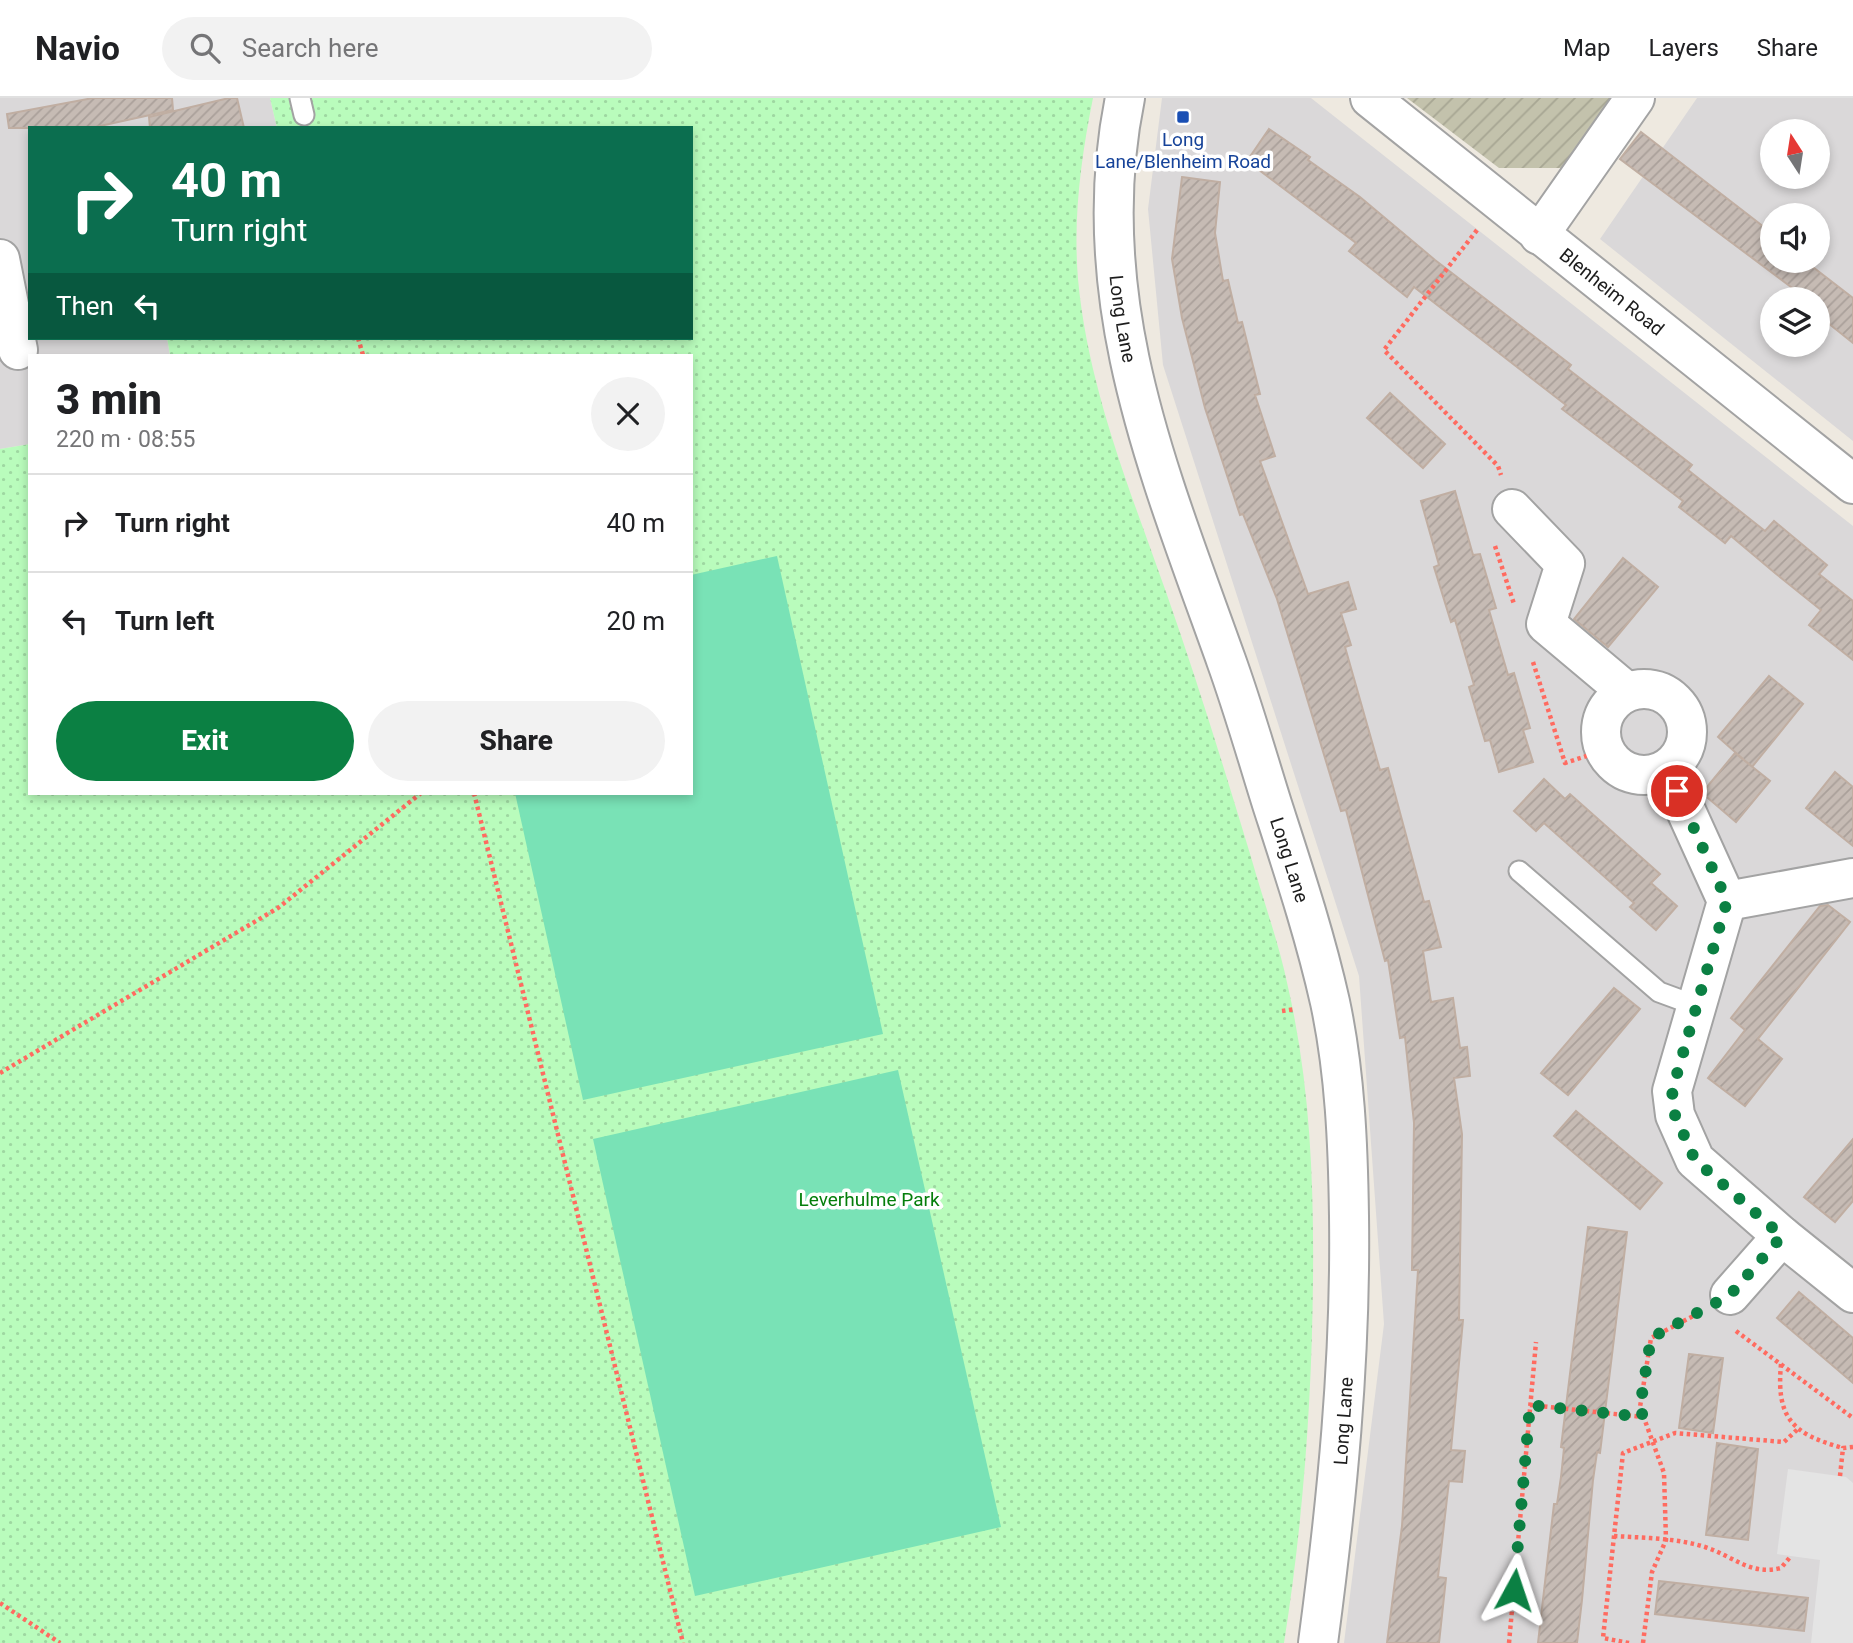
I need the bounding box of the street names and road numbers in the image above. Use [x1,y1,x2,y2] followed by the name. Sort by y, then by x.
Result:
[1555,243,1669,341] street label: Blenheim Road
[1105,274,1141,365] street label: Long Lane
[1265,814,1314,905] street label: Long Lane
[1329,1376,1358,1466] street label: Long Lane

